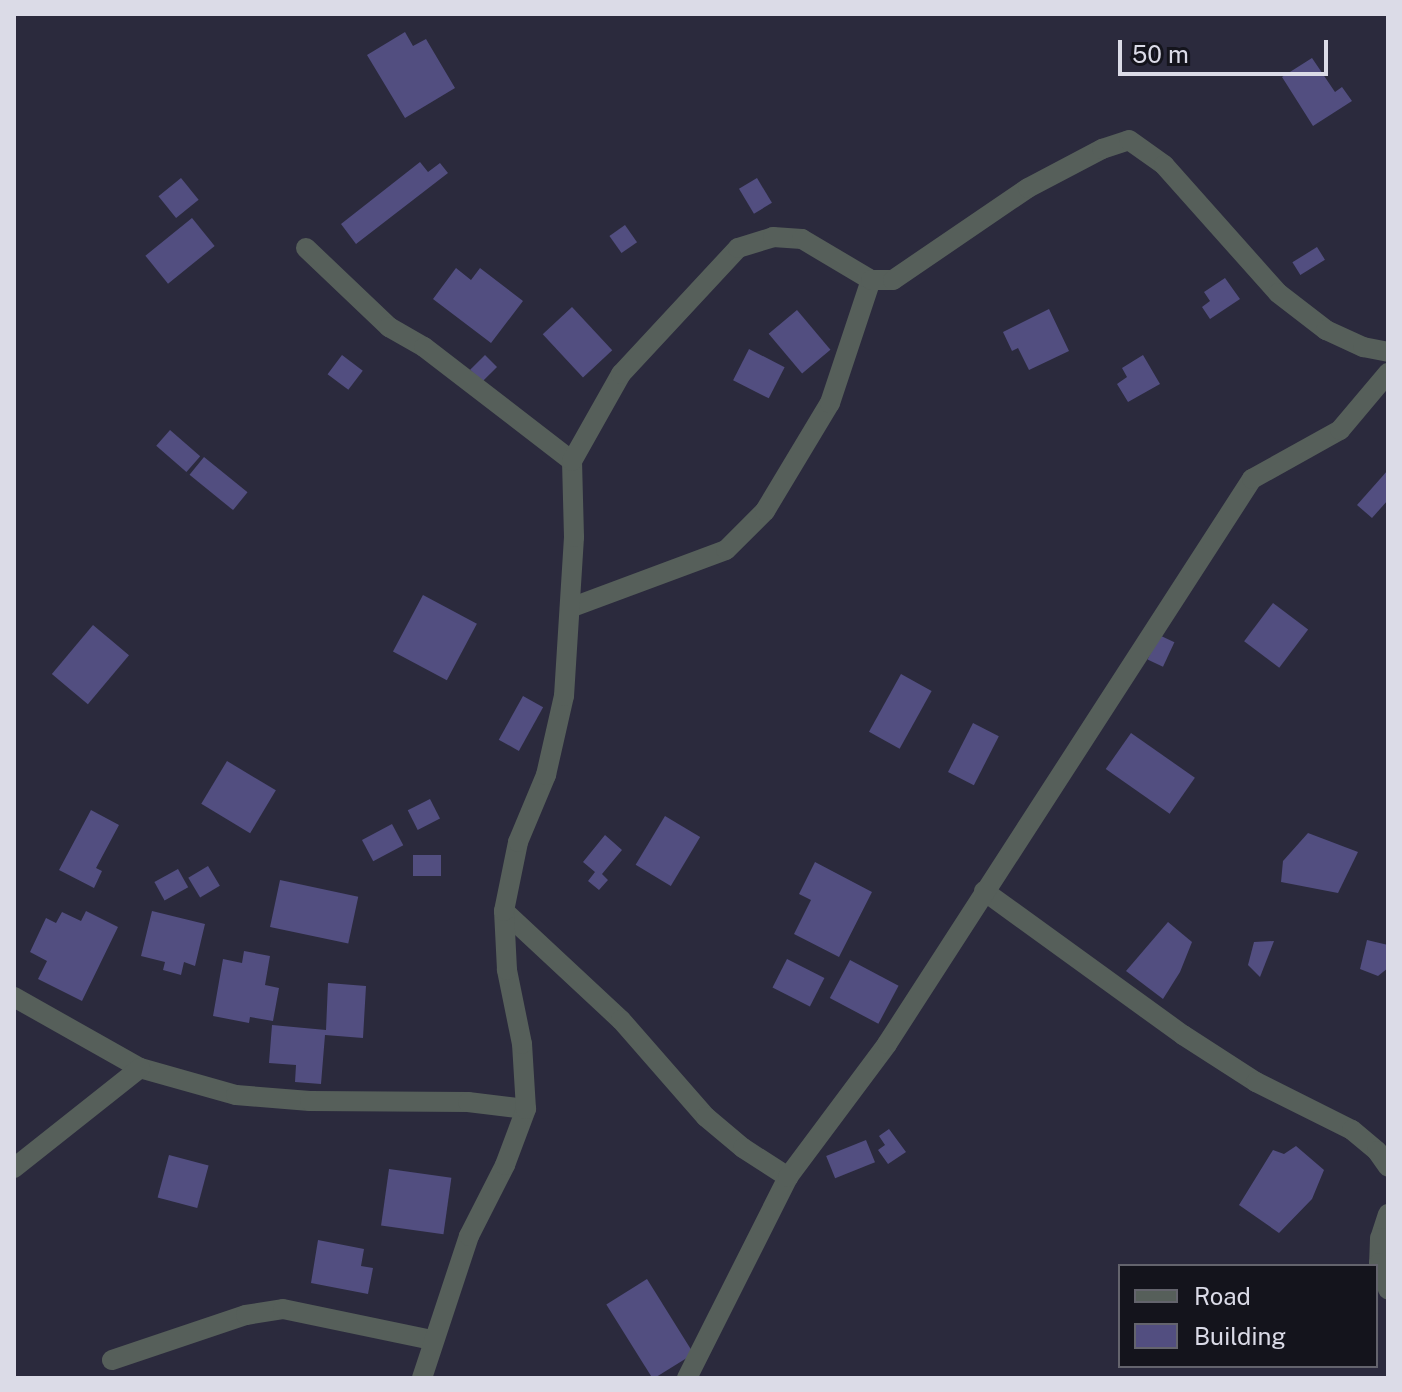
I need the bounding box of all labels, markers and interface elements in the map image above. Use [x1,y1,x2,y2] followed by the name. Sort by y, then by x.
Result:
[1122,24,1332,74] scale bar
[1132,40,1189,68] text: 50 m
[1118,1264,1378,1368] legend
[1194,1282,1251,1310] text: Road
[1194,1322,1286,1350] text: Building

